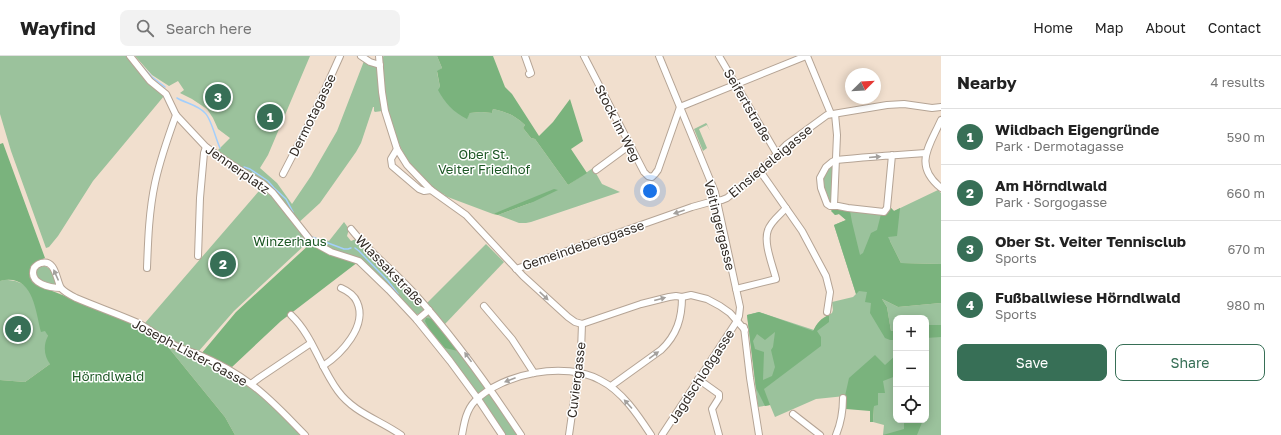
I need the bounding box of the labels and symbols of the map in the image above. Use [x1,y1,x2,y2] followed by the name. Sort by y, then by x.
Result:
[721,66,775,144] street label: Seifertstraße
[845,68,881,104] north arrow
[285,71,339,159] street label: Dermotagasse
[205,82,231,112] pin: 3
[592,82,644,164] street label: Stock im Weg
[257,102,283,132] pin: 1
[725,121,815,201] street label: Einsiedeleigasse
[203,141,274,197] street label: Jennerplatz
[438,146,530,177] park label: Ober St. Veiter Friedhof
[869,153,881,160] one-way arrow
[701,178,739,272] street label: Veitingergasse
[640,181,660,201] your location
[673,209,685,215] one-way arrow
[520,217,646,273] street label: Gemeindeberggasse
[352,231,428,309] street label: Wlassakstraße
[253,233,327,249] park label: Winzerhaus
[210,249,236,279] pin: 2
[53,268,59,280] one-way arrow
[539,291,549,301] one-way arrow
[654,296,666,302] one-way arrow
[5,314,31,344] pin: 4
[130,315,250,389] street label: Joseph-Lister-Gasse
[665,326,737,426] street label: Jagdschloßgasse
[563,341,589,419] street label: Cuviergasse
[649,351,659,359] one-way arrow
[463,352,472,363] one-way arrow
[72,368,144,384] park label: Hörndlwald
[503,378,515,384] one-way arrow
[623,399,632,409] one-way arrow

